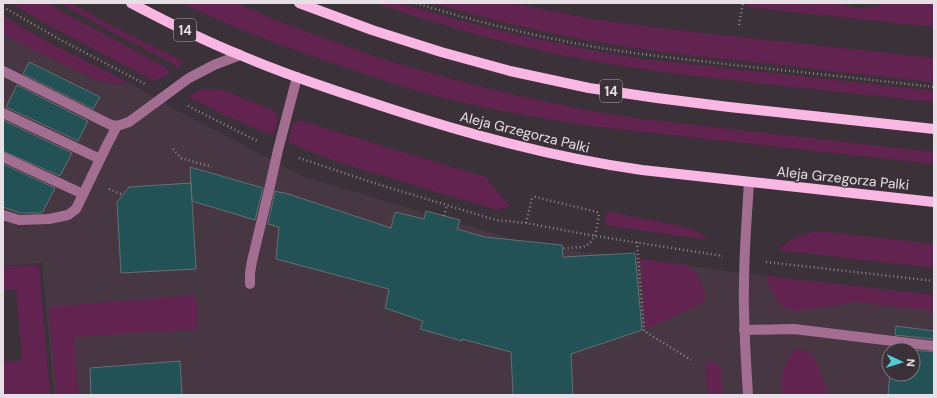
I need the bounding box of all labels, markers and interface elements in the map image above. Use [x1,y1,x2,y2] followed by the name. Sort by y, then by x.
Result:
[174,19,196,41] road number: 14
[600,80,622,102] road number: 14
[458,107,592,157] street label: Aleja Grzegorza Palki
[776,162,910,194] street label: Aleja Grzegorza Palki
[881,342,921,382] north arrow
[904,358,918,367] text: N

